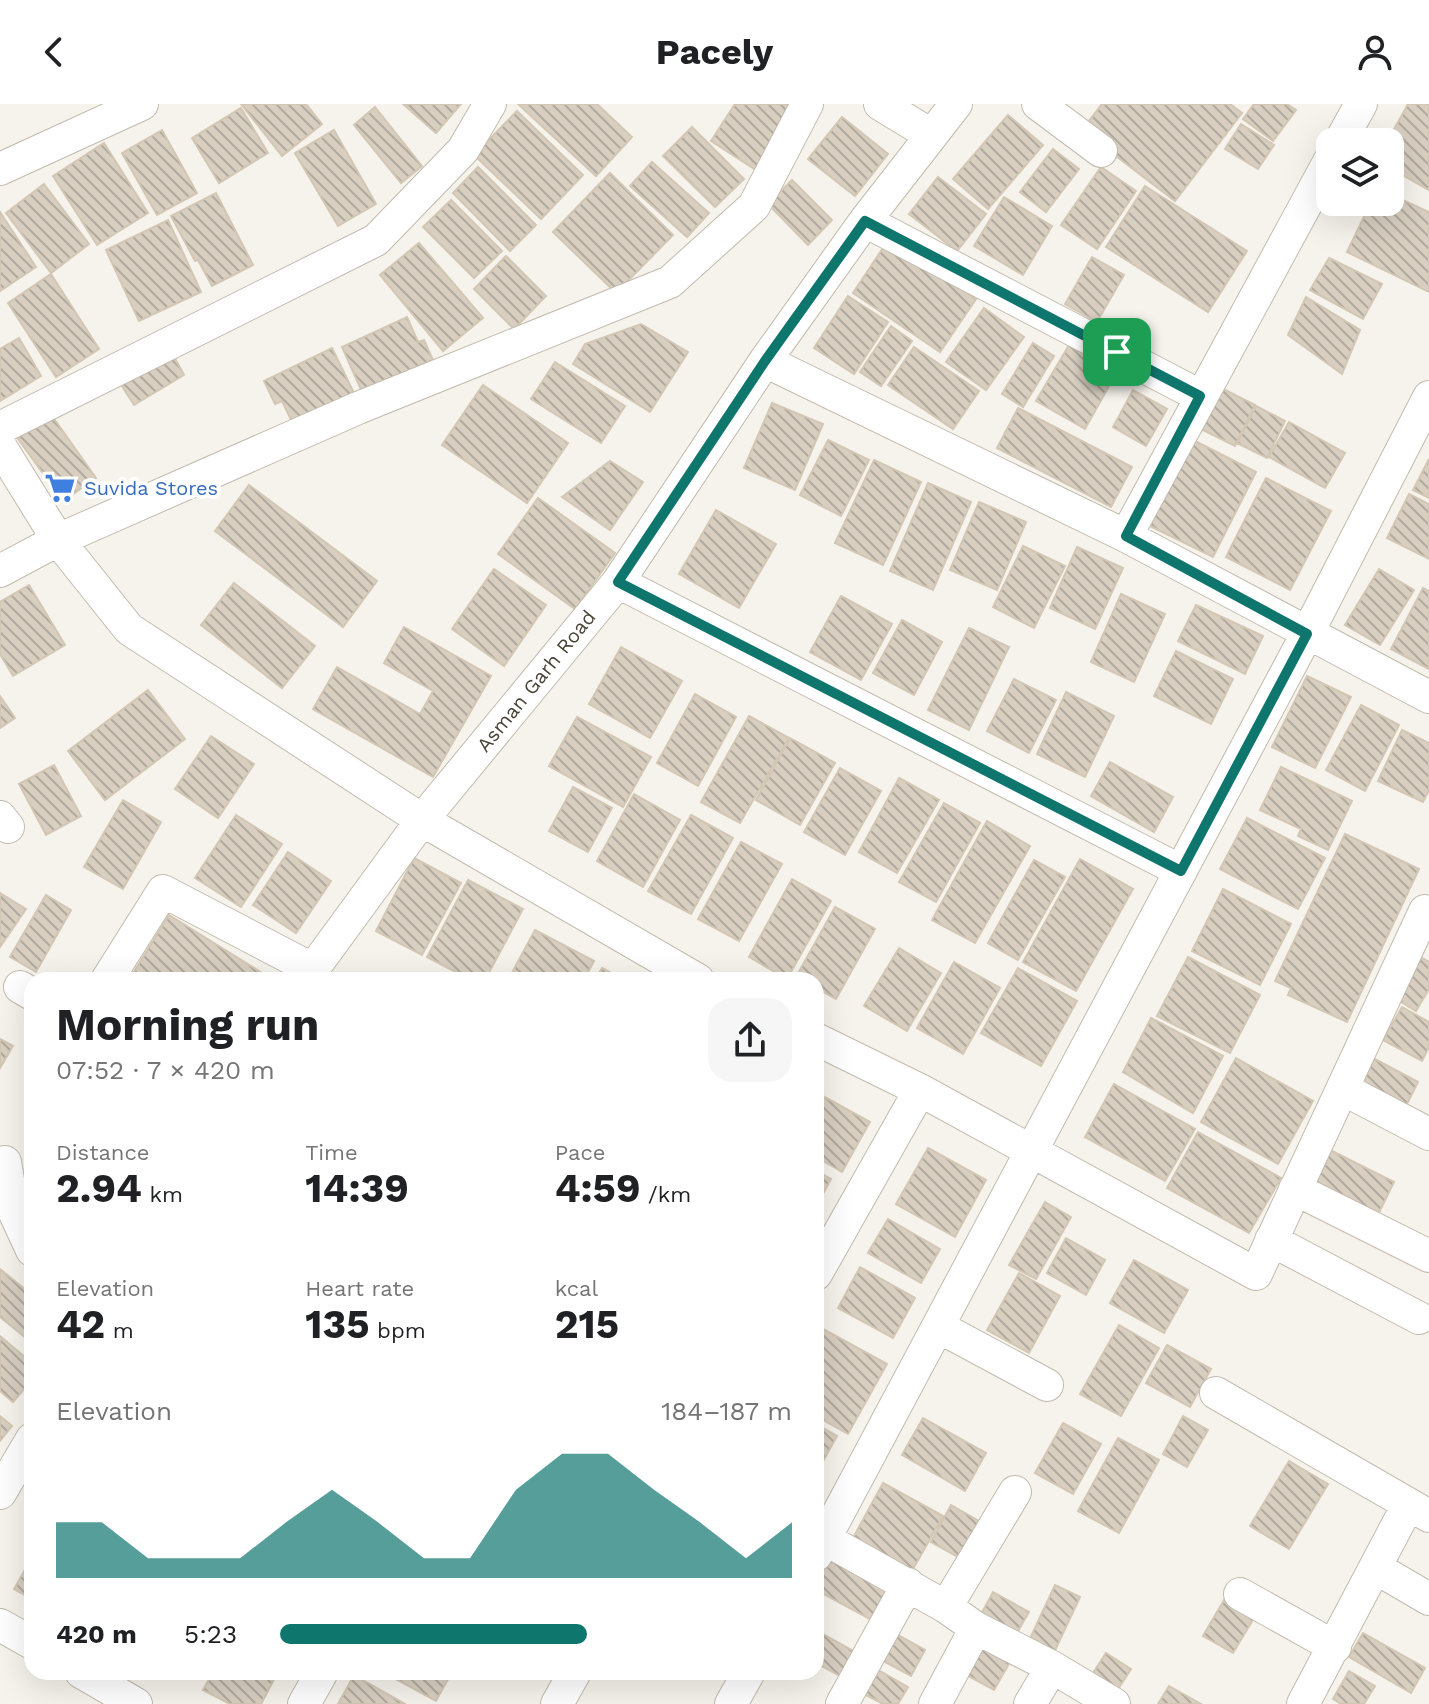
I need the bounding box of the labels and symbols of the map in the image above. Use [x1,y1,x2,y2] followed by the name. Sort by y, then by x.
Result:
[1083,318,1151,386] pin
[43,471,77,505] supermarket icon: Suvida Stores
[84,476,218,500] place label: Suvida Stores
[472,605,600,757] street label: Asman Garh Road

